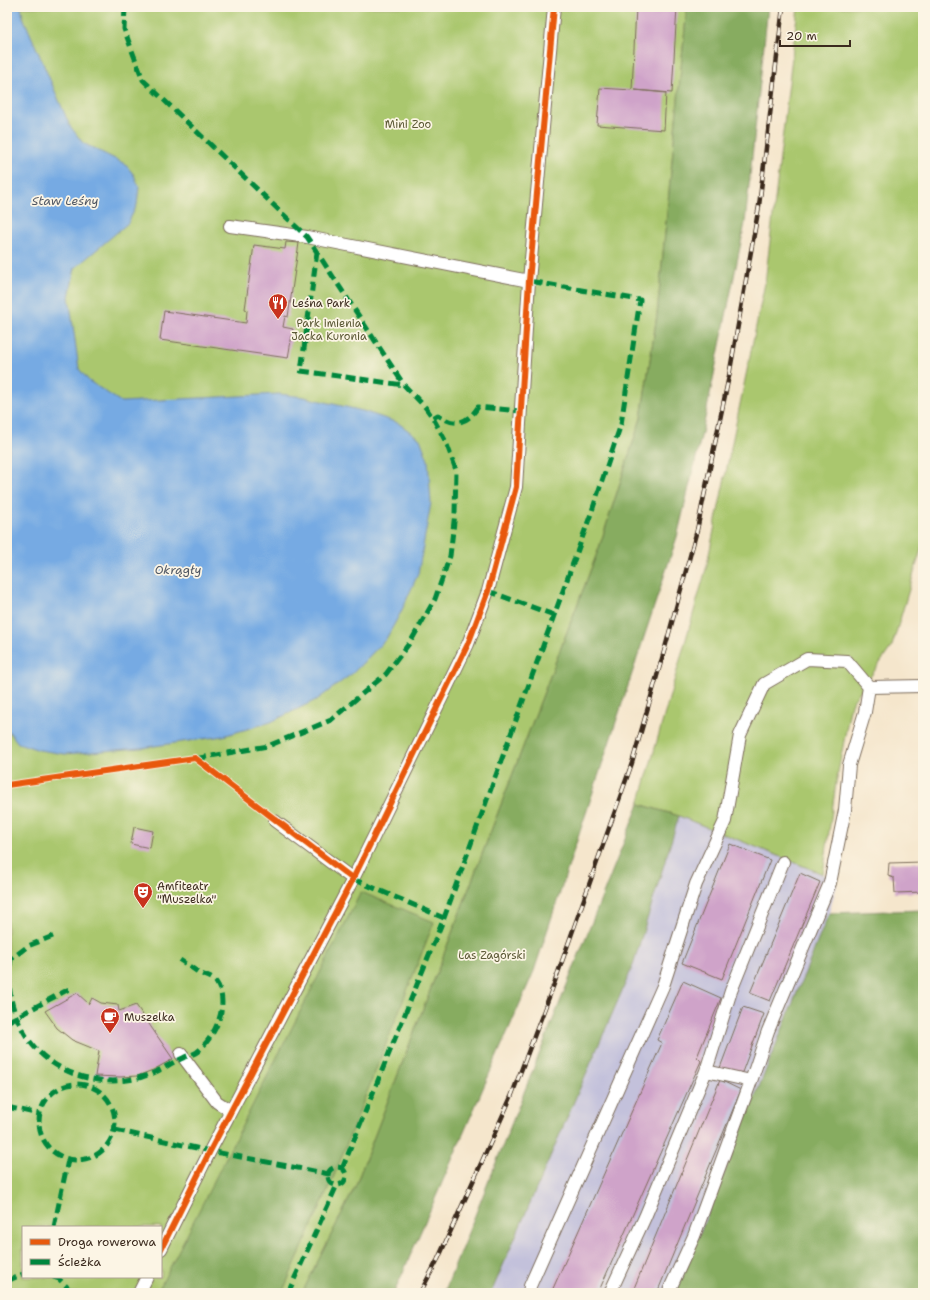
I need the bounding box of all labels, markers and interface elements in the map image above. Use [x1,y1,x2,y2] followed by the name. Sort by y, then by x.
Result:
[780,22,850,48] scale bar
[786,28,817,44] text: 20 m
[385,117,432,132] park label: Mini Zoo
[32,193,98,209] water label: Staw Leśny
[267,292,289,320] restaurant icon: Leśna Park
[292,296,350,311] place label: Leśna Park
[291,316,367,344] park label: Park imienia Jacka Kuronia
[155,562,201,578] water label: Okrągły
[157,879,216,907] place label: Amfiteatr "Muszelka"
[132,881,154,909] theatre icon: Amfiteatr "Muszelka"
[458,948,526,963] park label: Las Zagórski
[99,1006,121,1034] cafe icon: Muszelka
[124,1010,175,1025] place label: Muszelka
[22,1226,162,1278] legend
[58,1234,157,1250] text: Droga rowerowa
[58,1254,101,1270] text: Ścieżka

